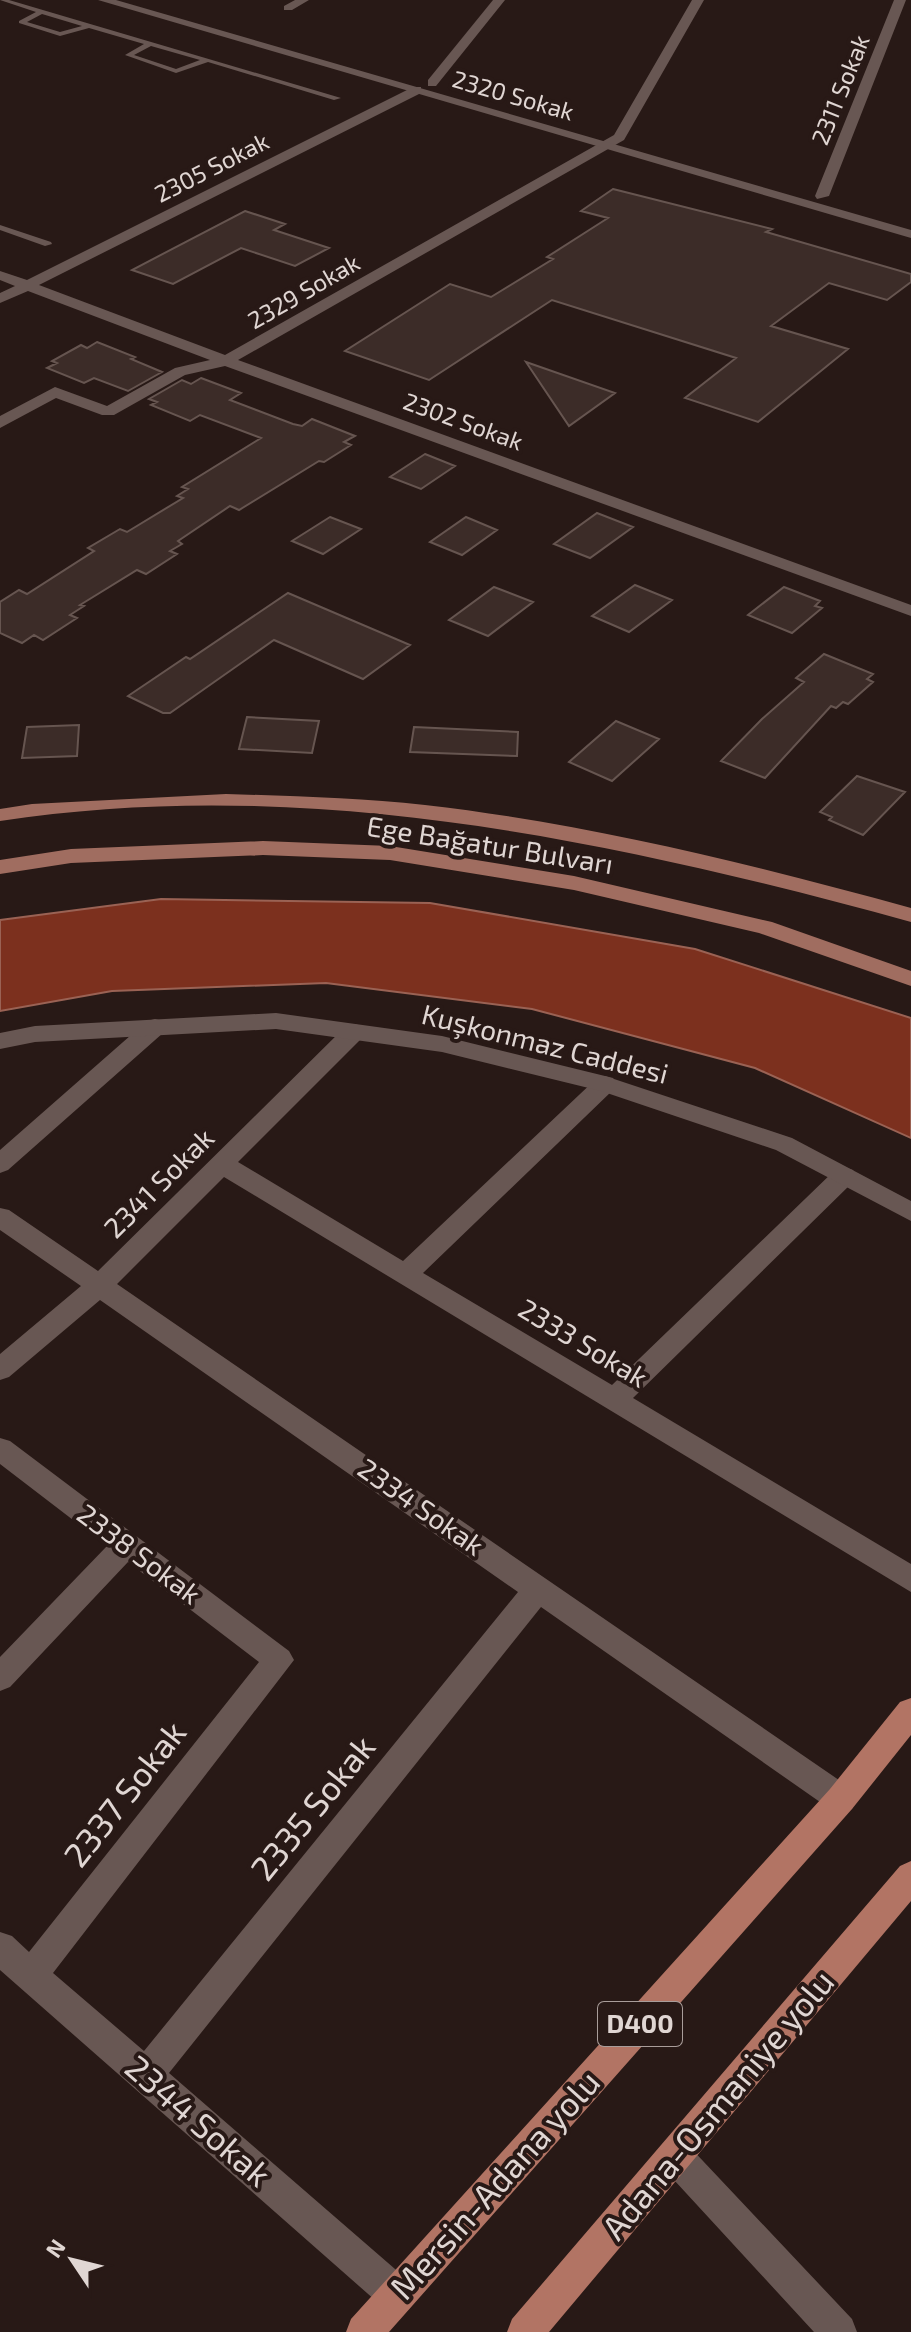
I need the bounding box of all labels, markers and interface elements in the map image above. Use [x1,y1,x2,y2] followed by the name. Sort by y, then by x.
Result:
[804,30,875,149] street label: 2311 Sokak
[449,63,577,126] street label: 2320 Sokak
[149,126,273,208] street label: 2305 Sokak
[242,247,364,334] street label: 2329 Sokak
[400,386,527,456] street label: 2302 Sokak
[365,808,616,880] street label: Ege Bağatur Bulvarı
[418,996,672,1091] street label: Kuşkonmaz Caddesi
[96,1120,220,1244] street label: 2341 Sokak
[513,1290,654,1394] street label: 2333 Sokak
[352,1450,491,1562] street label: 2334 Sokak
[71,1496,208,1611] street label: 2338 Sokak
[54,1712,193,1874] street label: 2337 Sokak
[241,1726,383,1888] street label: 2335 Sokak
[592,1961,842,2247] street label: Adana-Osmaniye yolu
[598,2002,682,2046] road number: D400
[118,2046,280,2194] street label: 2344 Sokak
[380,2061,607,2307] street label: Mersin-Adana yolu
[32,2220,112,2300] north arrow
[40,2234,70,2262] text: N

